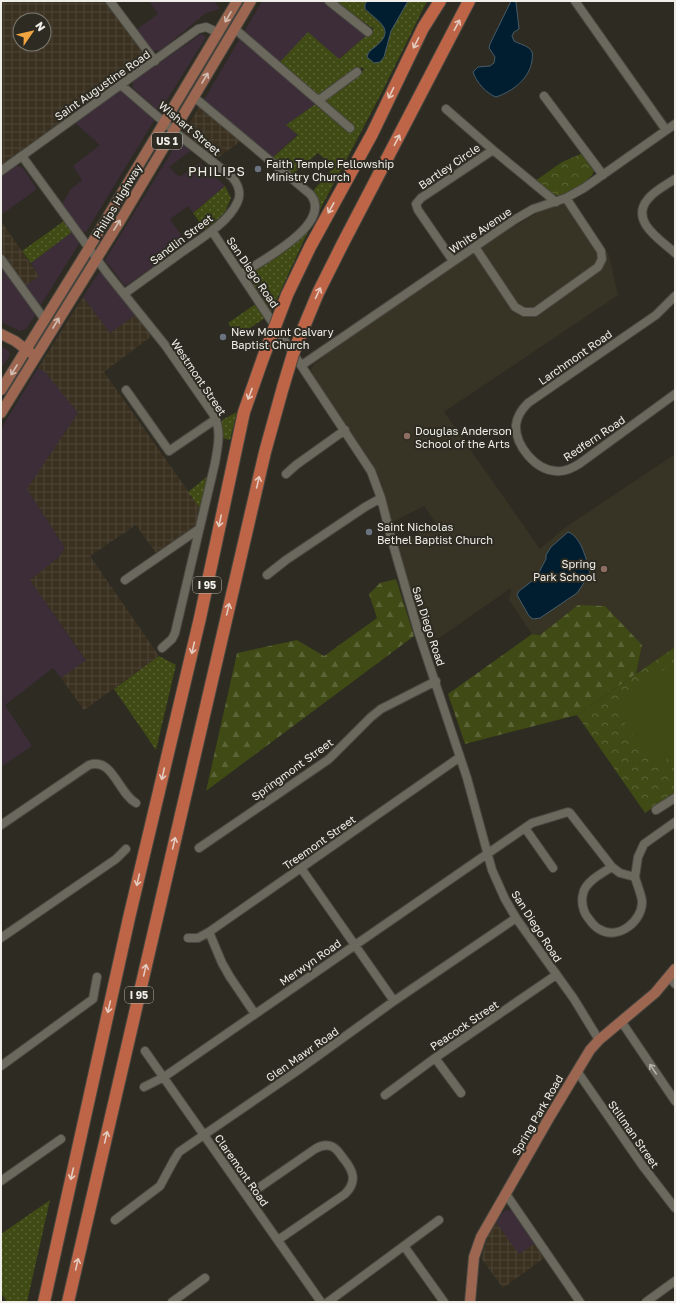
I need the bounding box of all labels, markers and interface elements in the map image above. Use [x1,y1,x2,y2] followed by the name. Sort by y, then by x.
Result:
[224,11,232,23] one-way arrow
[12,12,52,52] north arrow
[33,19,48,33] text: N
[454,19,461,31] one-way arrow
[412,37,419,49] one-way arrow
[52,47,152,123] street label: Saint Augustine Road
[202,72,210,84] one-way arrow
[387,87,394,99] one-way arrow
[157,98,223,158] street label: Wishart Street
[152,133,182,149] road number: US 1
[393,134,401,146] one-way arrow
[416,141,482,191] street label: Bartley Circle
[266,157,394,183] place label: Faith Temple Fellowship Ministry Church
[90,162,144,240] street label: Philips Highway
[188,163,246,179] district label: PHILIPS
[253,164,263,174] marker: Faith Temple Fellowship Ministry Church
[326,202,334,214] one-way arrow
[446,204,514,256] street label: White Avenue
[147,211,215,267] street label: Sandlin Street
[113,220,121,231] one-way arrow
[224,234,282,310] street label: San Diego Road
[315,287,322,299] one-way arrow
[52,318,60,329] one-way arrow
[231,325,334,351] place label: New Mount Calvary Baptist Church
[536,327,614,387] street label: Larchmont Road
[218,332,228,342] marker: New Mount Calvary Baptist Church
[169,336,229,418] street label: Westmont Street
[9,364,17,376] one-way arrow
[246,388,254,400] one-way arrow
[561,413,627,463] street label: Redfern Road
[415,424,512,450] place label: Douglas Anderson School of the Arts
[402,431,412,441] marker: Douglas Anderson School of the Arts
[254,476,262,489] one-way arrow
[216,514,224,527] one-way arrow
[377,520,493,546] place label: Saint Nicholas Bethel Baptist Church
[364,527,374,537] marker: Saint Nicholas Bethel Baptist Church
[533,557,596,583] place label: Spring Park School
[599,564,609,574] marker: Spring Park School
[193,577,221,593] road number: I 95
[410,585,448,667] street label: San Diego Road
[225,602,233,615] one-way arrow
[189,641,197,654] one-way arrow
[249,735,335,803] street label: Springmont Street
[159,768,167,781] one-way arrow
[280,812,358,872] street label: Treemont Street
[170,837,178,850] one-way arrow
[134,873,142,886] one-way arrow
[509,888,565,964] street label: San Diego Road
[277,936,343,988] street label: Merwyn Road
[141,964,149,977] one-way arrow
[125,987,153,1003] road number: I 95
[427,997,501,1053] street label: Peacock Street
[105,1000,113,1013] one-way arrow
[263,1024,341,1084] street label: Glen Mawr Road
[649,1064,657,1075] one-way arrow
[509,1072,565,1158] street label: Spring Park Road
[606,1098,662,1170] street label: Stillman Street
[102,1131,110,1144] one-way arrow
[212,1132,272,1208] street label: Claremont Road
[68,1168,76,1181] one-way arrow
[73,1258,81,1271] one-way arrow

